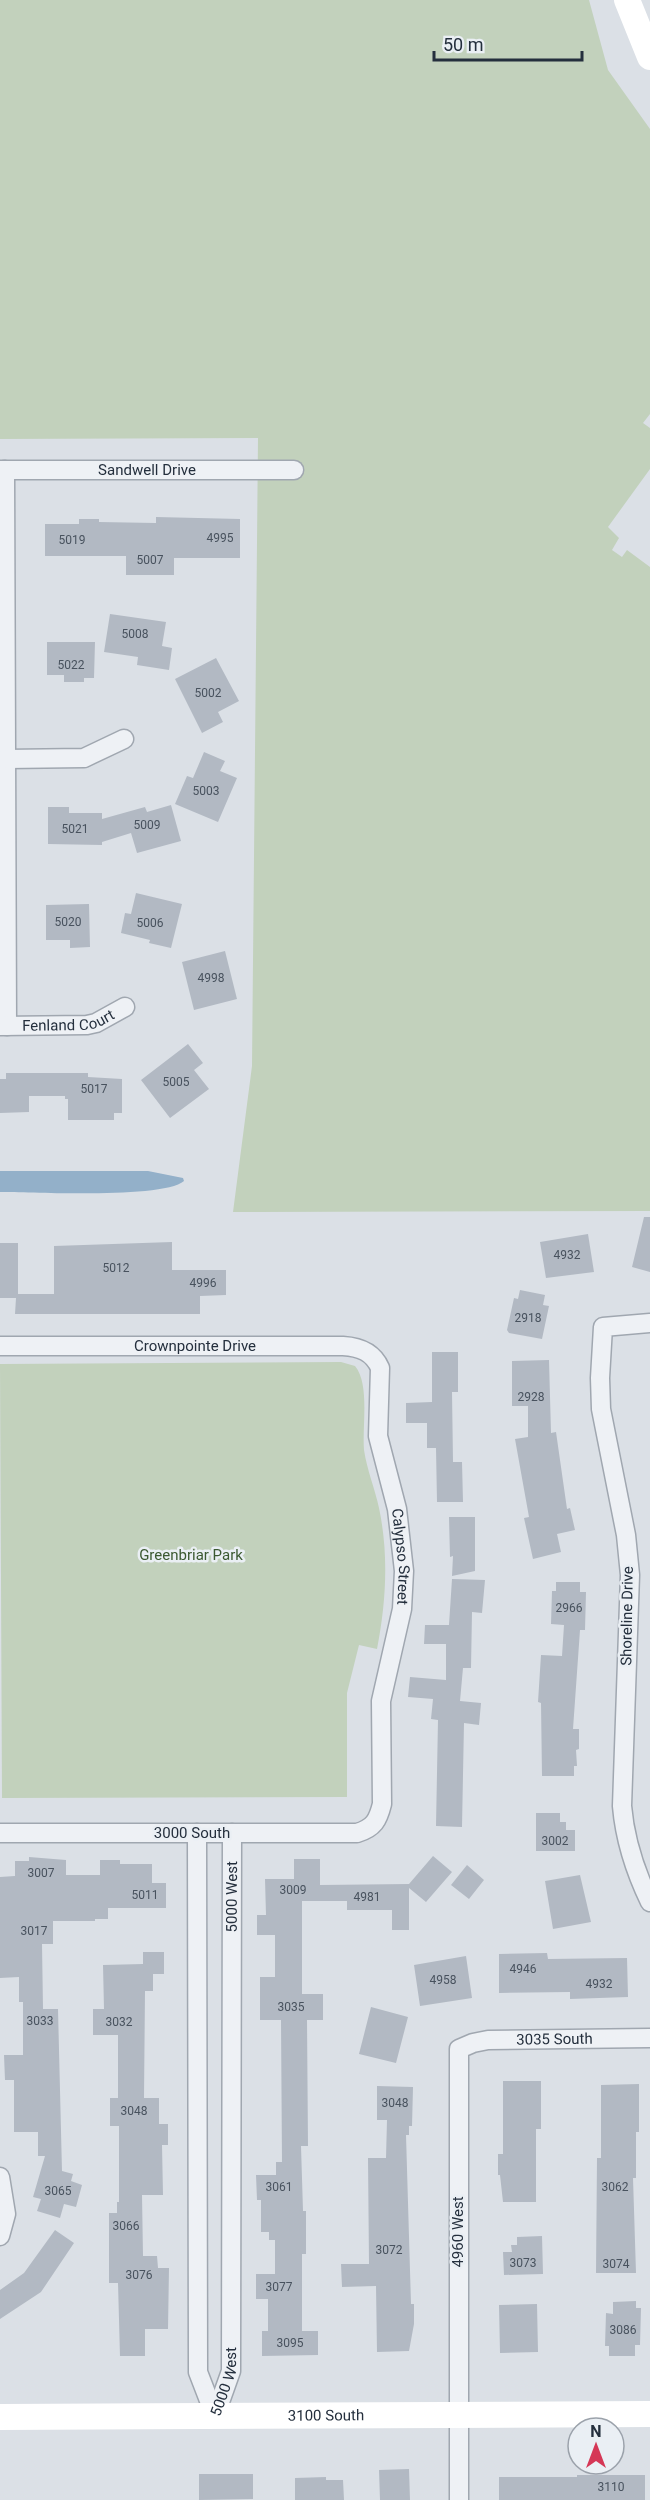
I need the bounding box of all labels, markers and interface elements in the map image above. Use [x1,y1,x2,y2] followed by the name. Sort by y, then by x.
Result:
[434,24,582,62] scale bar
[443,34,483,55] text: 50 m
[98,461,196,479] street label: Sandwell Drive
[207,531,234,545] house number: 4995
[59,533,85,547] house number: 5019
[137,553,164,567] house number: 5007
[122,627,149,641] house number: 5008
[58,658,85,672] house number: 5022
[195,686,222,700] house number: 5002
[193,784,219,798] house number: 5003
[134,818,160,832] house number: 5009
[62,822,88,836] house number: 5021
[55,915,82,929] house number: 5020
[137,916,164,930] house number: 5006
[198,971,225,985] house number: 4998
[22,1006,118,1035] street label: Fenland Court
[163,1075,190,1089] house number: 5005
[81,1082,108,1096] house number: 5017
[554,1248,581,1262] house number: 4932
[103,1261,130,1275] house number: 5012
[190,1276,217,1290] house number: 4996
[515,1311,542,1325] house number: 2918
[134,1337,256,1355] street label: Crownpointe Drive
[518,1390,545,1404] house number: 2928
[388,1507,413,1605] street label: Calypso Street
[139,1546,243,1564] park label: Greenbriar Park
[617,1566,637,1666] street label: Shoreline Drive
[556,1601,583,1615] house number: 2966
[154,1824,230,1842] street label: 3000 South
[542,1834,569,1848] house number: 3002
[223,1861,241,1932] street label: 5000 West
[28,1866,55,1880] house number: 3007
[280,1883,306,1897] house number: 3009
[132,1888,158,1902] house number: 5011
[354,1890,380,1904] house number: 4981
[21,1924,48,1938] house number: 3017
[510,1962,537,1976] house number: 4946
[430,1973,457,1987] house number: 4958
[586,1977,613,1991] house number: 4932
[278,2000,305,2014] house number: 3035
[27,2014,53,2028] house number: 3033
[106,2015,133,2029] house number: 3032
[516,2030,593,2049] street label: 3035 South
[382,2096,409,2110] house number: 3048
[121,2104,148,2118] house number: 3048
[266,2180,292,2194] house number: 3061
[602,2180,629,2194] house number: 3062
[45,2184,72,2198] house number: 3065
[449,2196,467,2268] street label: 4960 West
[113,2219,140,2233] house number: 3066
[376,2243,403,2257] house number: 3072
[510,2256,536,2270] house number: 3073
[603,2257,630,2271] house number: 3074
[126,2268,153,2282] house number: 3076
[266,2280,293,2294] house number: 3077
[610,2323,637,2337] house number: 3086
[277,2336,304,2350] house number: 3095
[207,2347,241,2419] street label: 5000 West
[288,2406,364,2425] street label: 3100 South
[566,2416,626,2476] north arrow
[590,2422,602,2441] text: N
[598,2480,625,2494] house number: 3110

